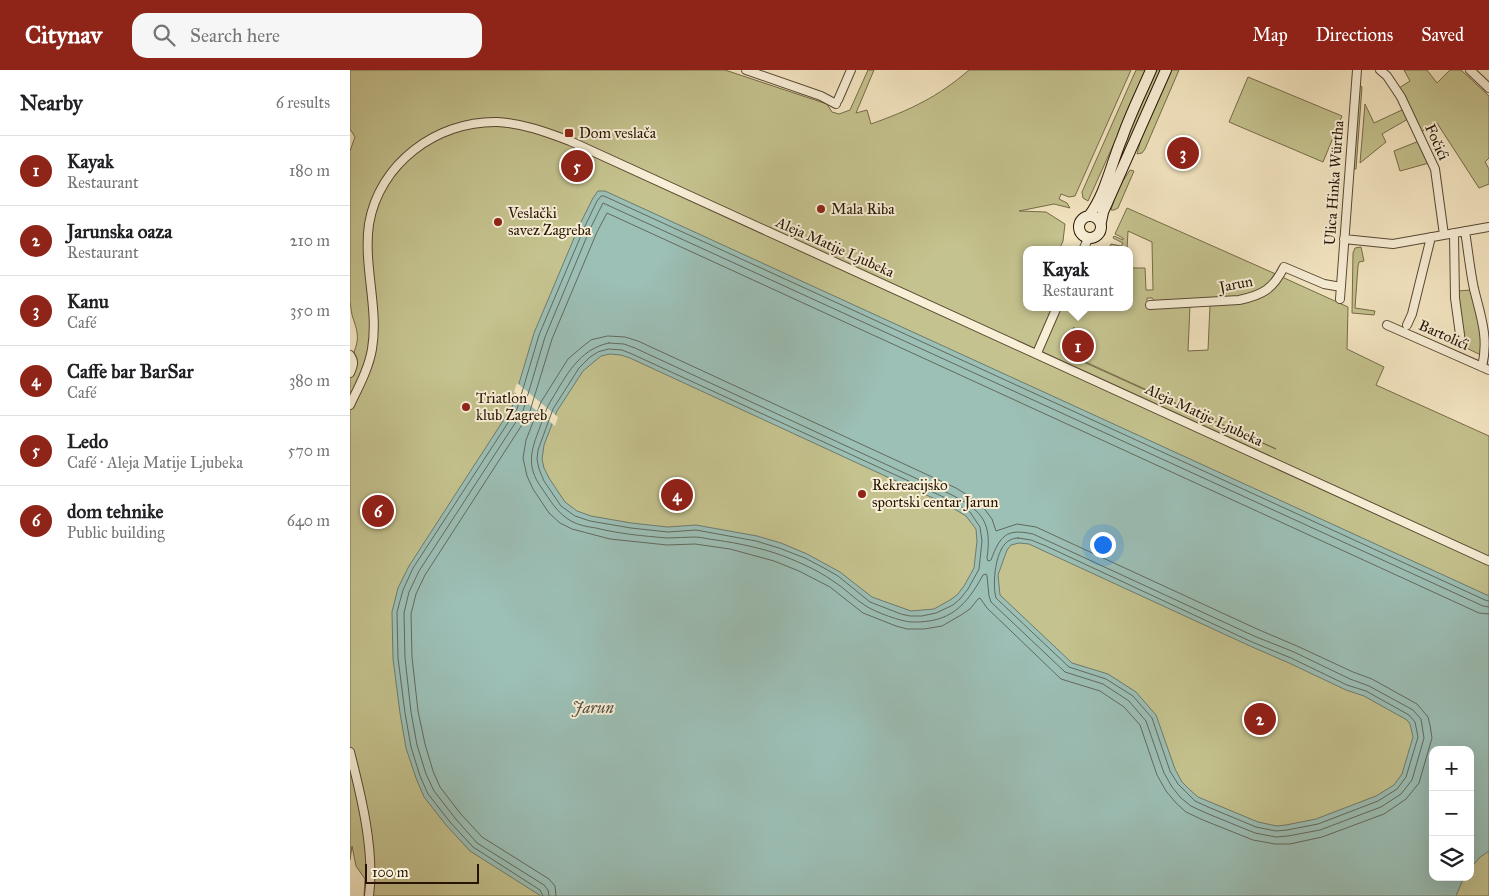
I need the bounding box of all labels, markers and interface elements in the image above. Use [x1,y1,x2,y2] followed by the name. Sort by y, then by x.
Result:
[132,13,482,58] search box
[25,20,102,50] text: Citynav
[150,21,178,49] icon: search
[190,24,280,47] text: Search here
[1252,24,1288,46] text: Map
[1316,24,1393,46] text: Directions
[1421,24,1464,46] text: Saved
[20,90,83,116] text: Nearby
[276,93,330,112] text: 6 results
[1321,119,1347,246] street label: Ulica Hinka Würtha
[1421,121,1453,163] street label: Fočići
[579,124,657,142] place label: Dom veslača
[563,127,575,139] marker: Dom veslača
[1167,134,1199,172] pin: 3
[561,147,593,185] pin: 5
[67,150,114,173] text: Kayak
[33,161,39,180] text: 1
[289,161,330,180] text: 180 m
[67,173,139,192] text: Restaurant
[831,200,895,218] place label: Mala Riba
[815,203,827,215] marker: Mala Riba
[507,204,592,239] place label: Veslački savez Zagreba
[772,212,897,281] street label: Aleja Matije Ljubeka
[492,216,504,228] marker: Veslački savez Zagreba
[67,220,172,243] text: Jarunska oaza
[32,231,40,250] text: 2
[290,231,330,250] text: 210 m
[67,243,139,262] text: Restaurant
[1023,246,1133,311] popup
[1042,258,1089,281] text: Kayak
[1216,272,1255,297] street label: Jarun
[1042,281,1114,300] text: Restaurant
[67,290,109,313] text: Kanu
[33,301,39,320] text: 3
[290,301,330,320] text: 350 m
[67,313,97,332] text: Café
[1416,316,1472,354] street label: Bartolići
[1062,327,1094,365] pin: 1
[67,360,194,383] text: Caffe bar BarSar
[32,371,40,390] text: 4
[289,371,330,390] text: 380 m
[1142,379,1266,450] street label: Aleja Matije Ljubeka
[67,383,97,402] text: Café
[476,389,547,424] place label: Triatlon klub Zagreb
[460,401,472,413] marker: Triatlon klub Zagreb
[67,430,108,453] text: Ledo
[32,441,40,460] text: 5
[288,441,330,460] text: 570 m
[67,453,243,472] text: Café · Aleja Matije Ljubeka
[661,476,693,514] pin: 4
[872,476,998,512] place label: Rekreacijsko sportski centar Jarun
[856,488,868,500] marker: Rekreacijsko sportski centar Jarun
[362,492,394,530] pin: 6
[67,500,163,523] text: dom tehnike
[32,511,40,530] text: 6
[287,511,330,530] text: 640 m
[67,523,165,542] text: Public building
[1090,532,1116,558] your location
[571,698,614,717] water label: Jarun
[1244,700,1276,738] pin: 2
[1429,746,1474,881] map controls
[1429,746,1474,791] button: +
[1429,791,1474,836] button: −
[1429,836,1474,881] button: layers
[365,861,479,884] scale bar
[372,864,409,881] text: 100 m

